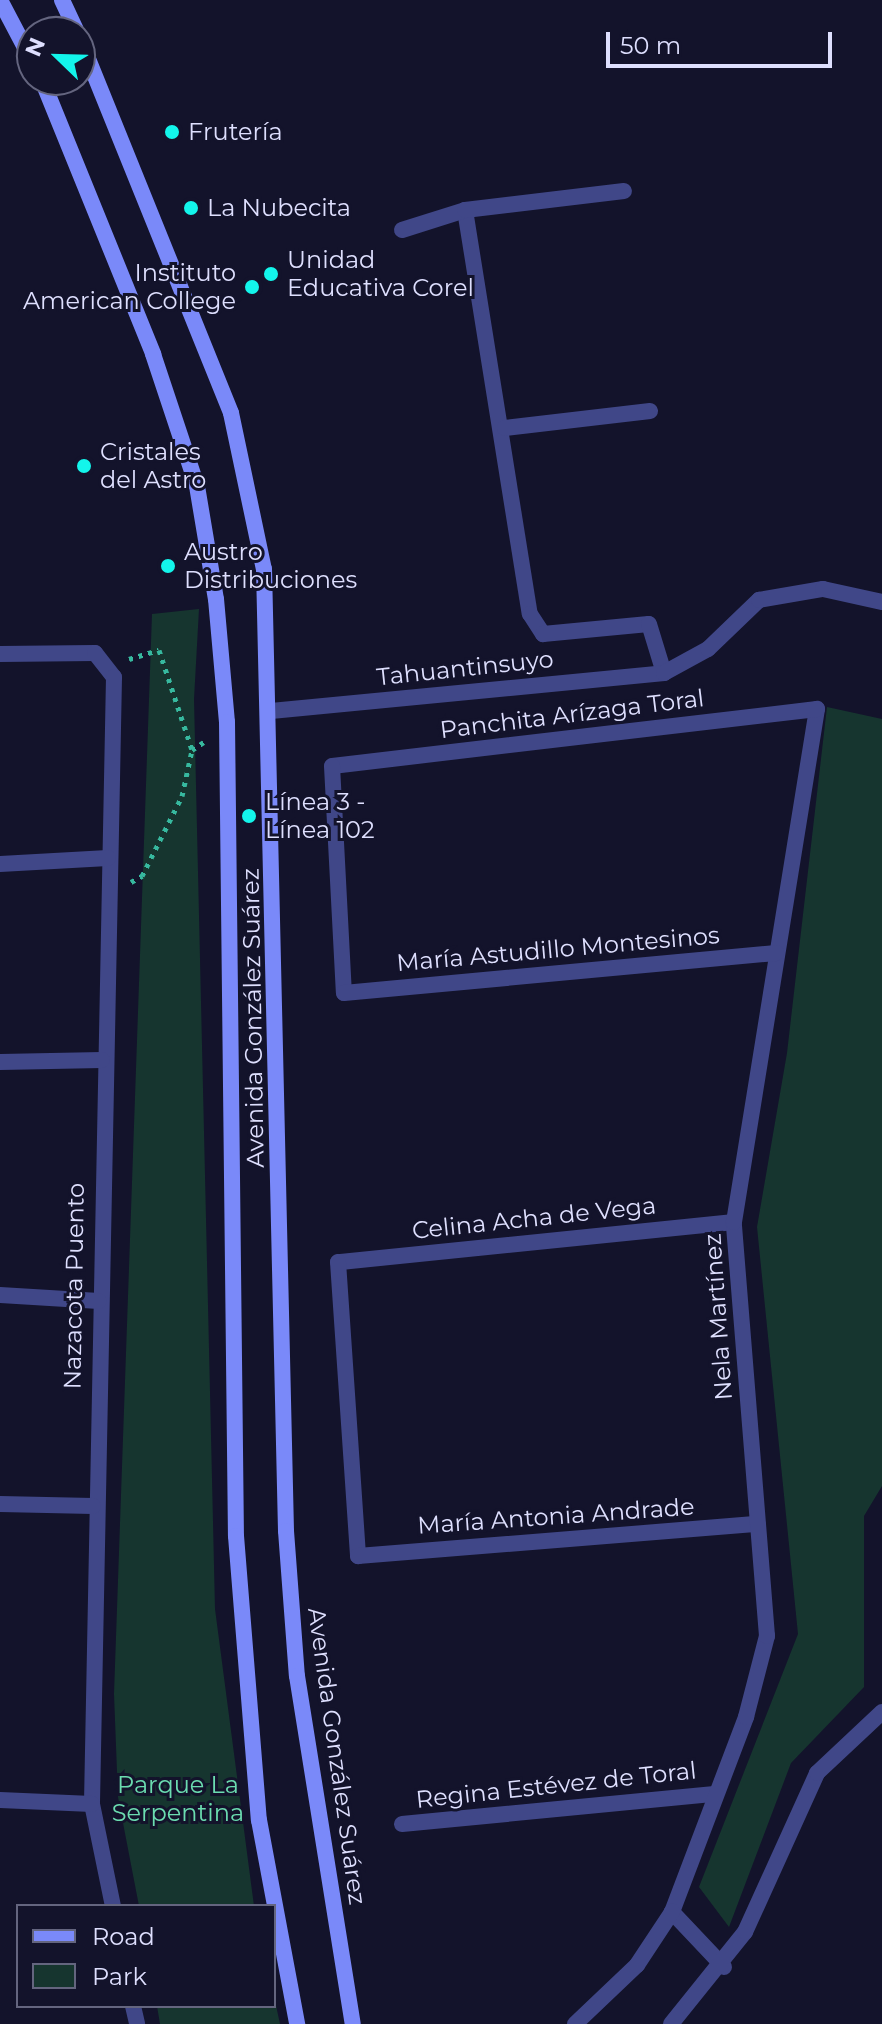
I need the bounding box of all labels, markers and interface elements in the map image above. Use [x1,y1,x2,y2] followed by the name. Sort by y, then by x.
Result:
[16,16,96,96] north arrow
[610,16,836,66] scale bar
[620,31,681,60] text: 50 m
[19,34,51,61] text: N
[188,118,283,146] place label: Frutería
[163,123,181,141] marker: Frutería
[207,194,351,222] place label: La Nubecita
[182,199,200,217] marker: La Nubecita
[287,246,474,302] place label: Unidad Educativa Corel
[23,259,236,315] place label: Instituto American College
[262,265,280,283] marker: Unidad Educativa Corel
[243,278,261,296] marker: Instituto American College
[100,438,206,494] place label: Cristales del Astro
[75,457,93,475] marker: Cristales del Astro
[184,538,357,594] place label: Austro Distribuciones
[159,557,177,575] marker: Austro Distribuciones
[375,644,555,692] street label: Tahuantinsuyo
[438,684,706,744] street label: Panchita Arízaga Toral
[265,788,375,844] place label: Línea 3 - Línea 102
[240,807,258,825] marker: Línea 3 - Línea 102
[236,868,270,1168] street label: Avenida González Suárez
[395,921,721,977] street label: María Astudillo Montesinos
[58,1182,90,1390] street label: Nazacota Puento
[411,1191,657,1245] street label: Celina Acha de Vega
[698,1233,738,1401] street label: Nela Martínez
[417,1492,695,1540] street label: María Antonia Andrade
[302,1606,372,1906] street label: Avenida González Suárez
[414,1756,698,1814] street label: Regina Estévez de Toral
[112,1771,244,1827] park label: Parque La Serpentina
[16,1904,276,2008] legend
[92,1922,155,1951] text: Road
[92,1962,147,1991] text: Park

